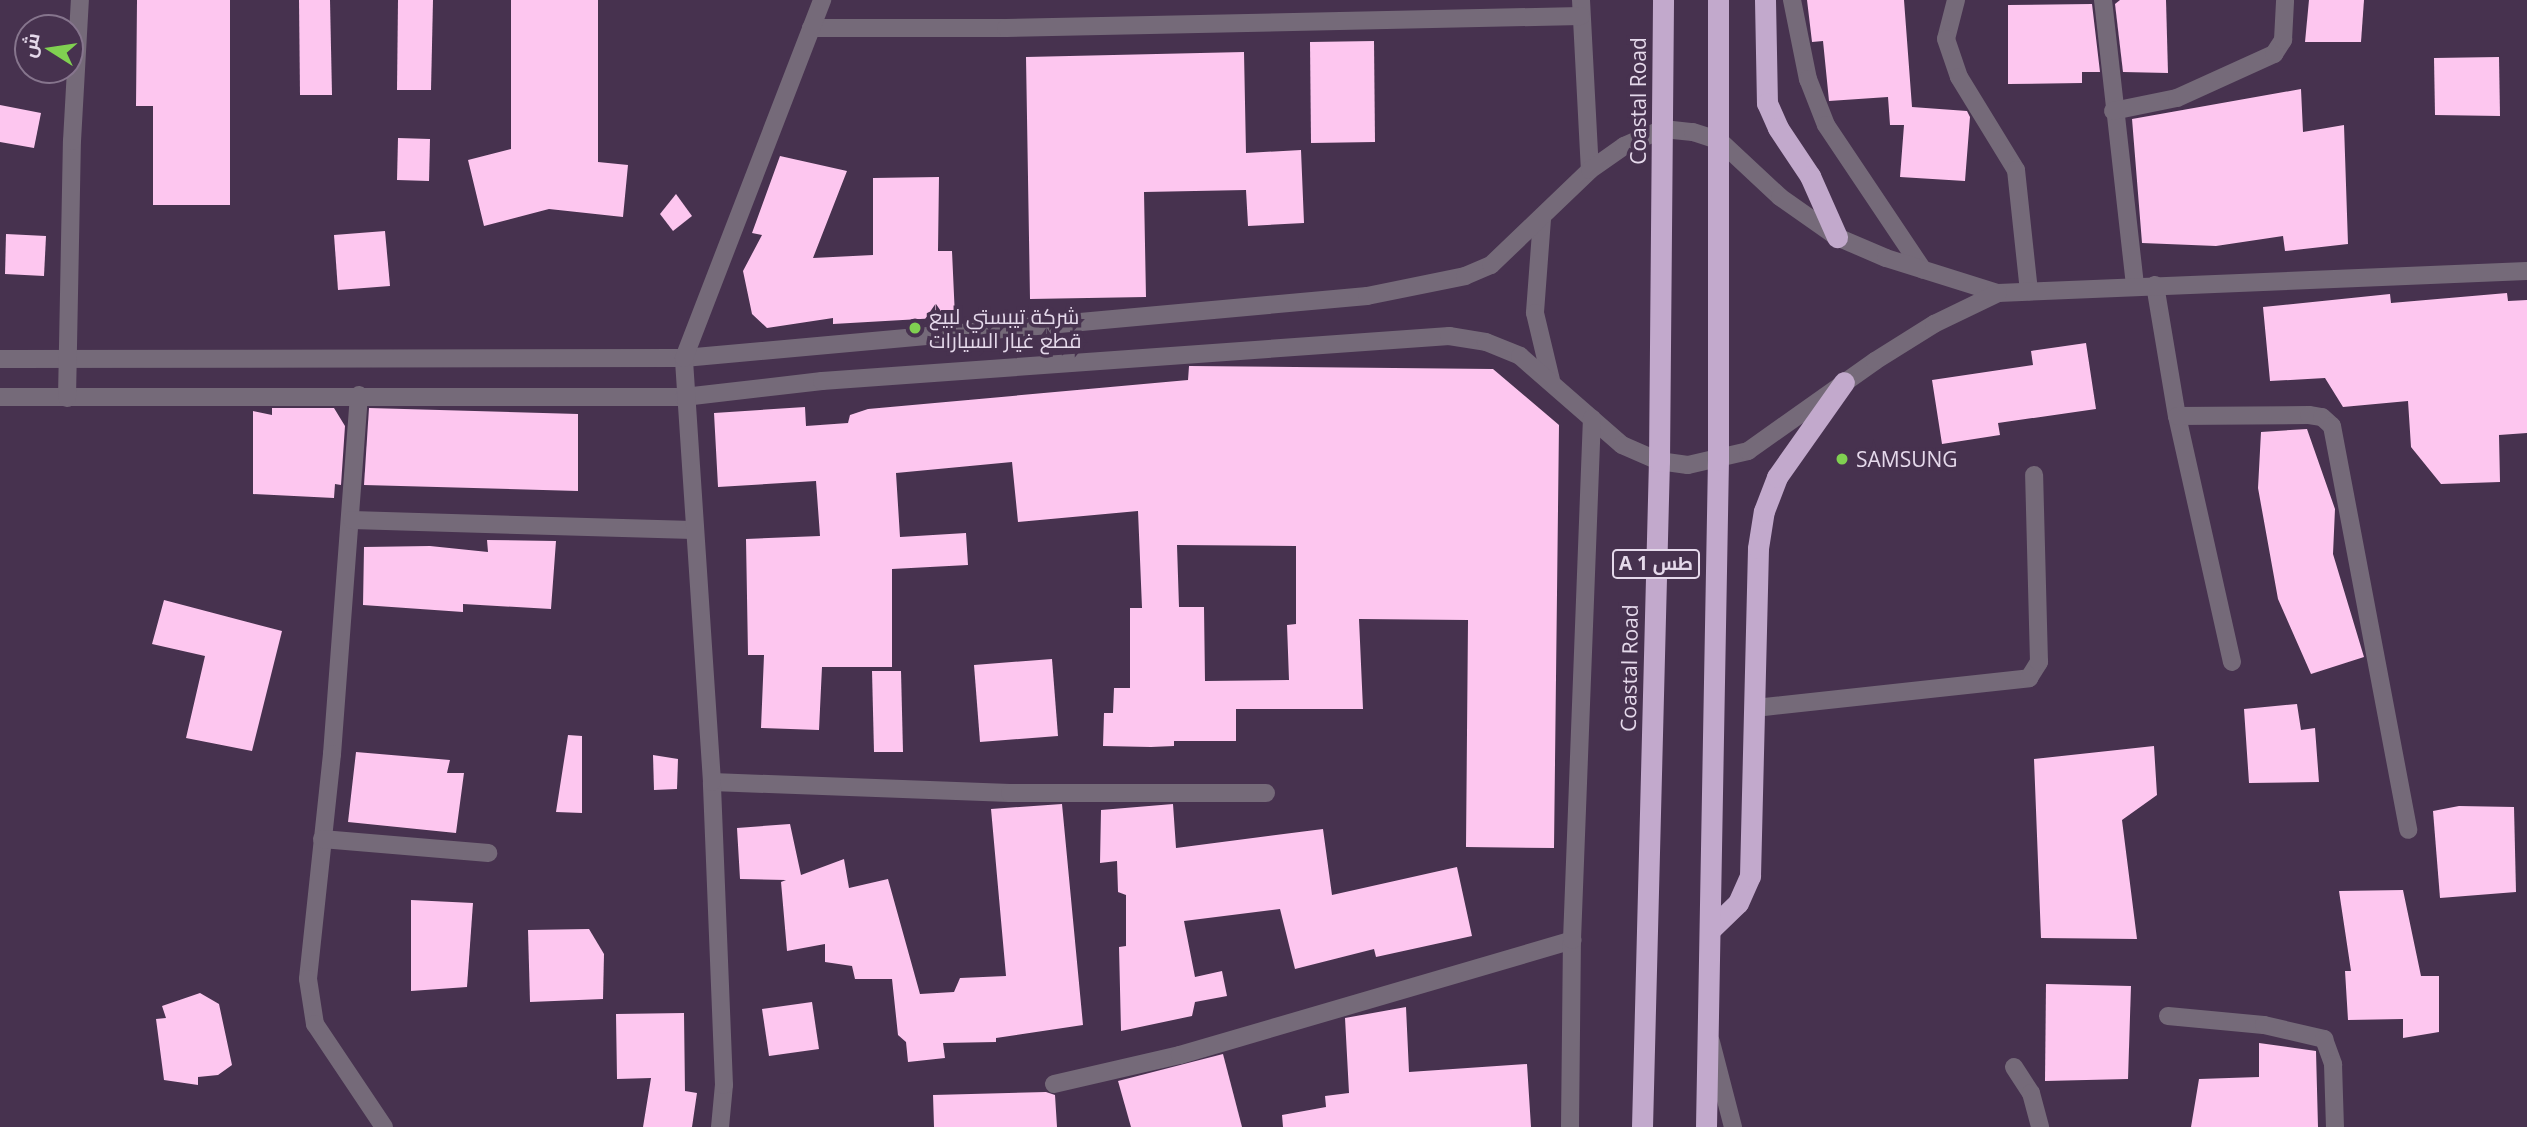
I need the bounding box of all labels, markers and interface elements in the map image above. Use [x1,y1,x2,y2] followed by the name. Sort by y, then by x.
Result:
[14,14,84,84] north arrow
[15,30,46,60] text: ش
[1625,37,1651,165] street label: Coastal Road
[929,303,1082,353] place label: شركة تيبستي لبيع قطع غيار السيارات
[907,320,923,336] marker: شركة تيبستي لبيع قطع غيار السيارات
[1856,446,1958,472] place label: SAMSUNG
[1834,451,1850,467] marker: SAMSUNG
[1610,548,1702,580] road number: A 1 طس
[1615,604,1643,732] street label: Coastal Road

